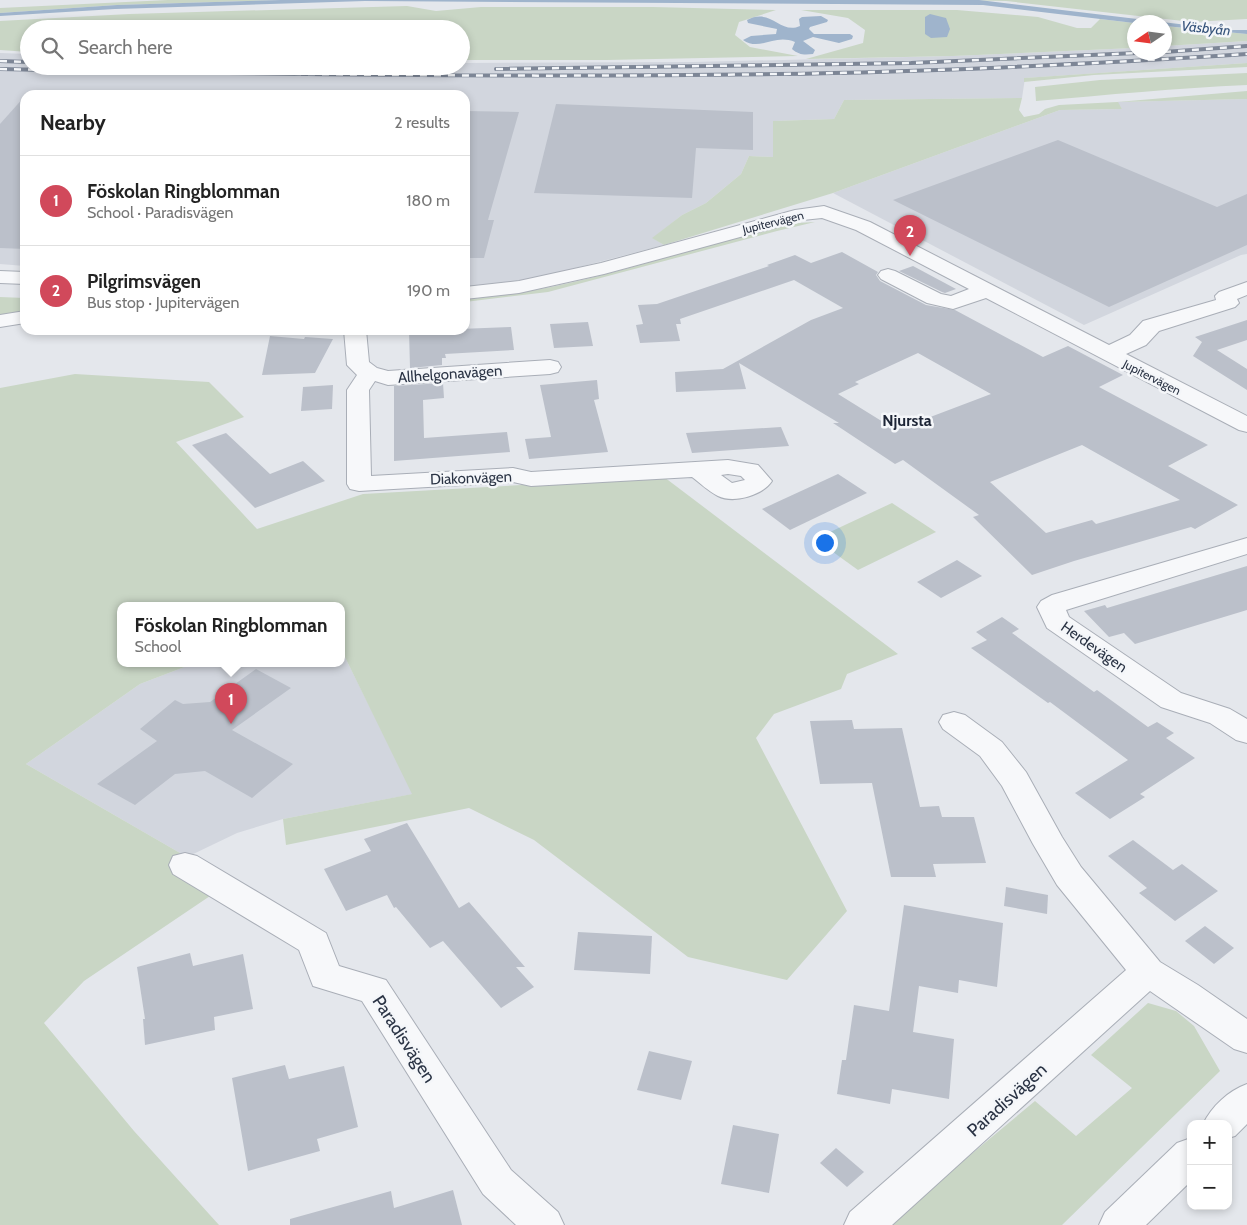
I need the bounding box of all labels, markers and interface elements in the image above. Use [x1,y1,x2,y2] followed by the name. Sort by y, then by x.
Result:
[1127,15,1172,60] north arrow
[1181,16,1231,40] water label: Väsbyån
[20,20,470,75] search box
[38,34,66,62] icon: search
[78,36,172,59] text: Search here
[40,110,106,135] text: Nearby
[394,113,450,132] text: 2 results
[87,180,280,203] text: Föskolan Ringblomman
[53,191,59,210] text: 1
[406,191,450,210] text: 180 m
[87,203,233,222] text: School · Paradisvägen
[740,207,806,237] street label: Jupitervägen
[894,215,926,256] pin: 2
[87,270,201,293] text: Pilgrimsvägen
[52,281,60,300] text: 2
[407,281,450,300] text: 190 m
[87,293,239,312] text: Bus stop · Jupitervägen
[1120,356,1184,398] street label: Jupitervägen
[397,361,503,387] street label: Allhelgonavägen
[882,411,932,430] district label: Njursta
[430,468,512,488] street label: Diakonvägen
[812,530,838,556] your location
[117,602,345,667] popup
[135,614,327,637] text: Föskolan Ringblomman
[1057,618,1131,676] street label: Herdevägen
[135,637,181,656] text: School
[215,683,247,724] pin: 1
[368,991,440,1087] street label: Paradisvägen
[963,1058,1051,1142] street label: Paradisvägen
[1187,1120,1232,1210] map controls
[1187,1120,1232,1165] button: +
[1187,1165,1232,1210] button: −

